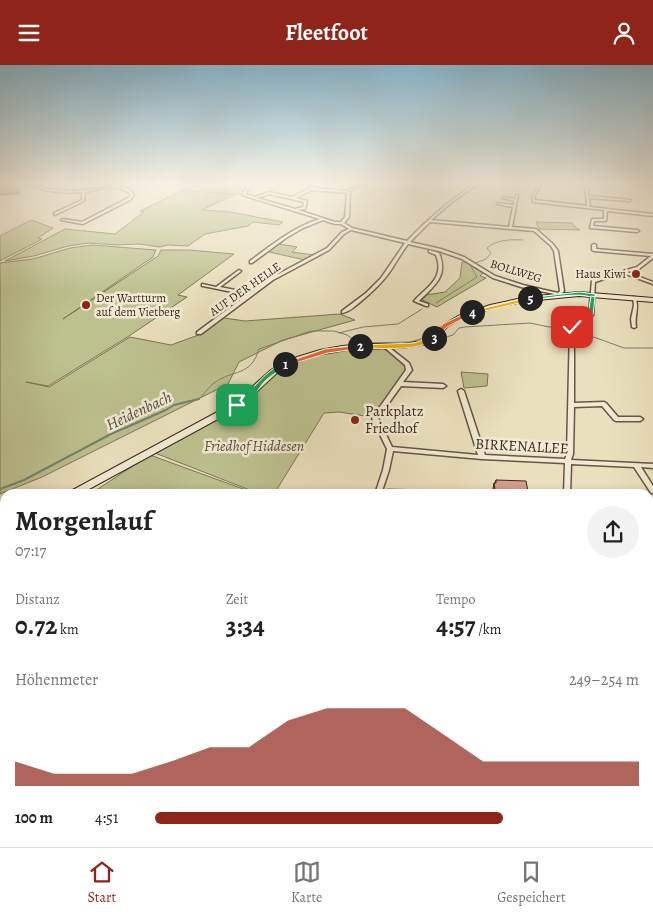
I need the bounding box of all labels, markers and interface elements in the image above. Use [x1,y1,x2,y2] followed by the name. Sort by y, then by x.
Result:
[285,18,368,48] text: Fleetfoot
[15,19,43,47] icon: menu
[610,19,638,47] icon: person
[488,256,544,286] street label: BOLLWEG
[205,258,284,320] street label: AUF DER HELLE
[575,266,626,282] place label: Haus Kiwi
[630,268,642,280] marker: Haus Kiwi
[518,285,542,311] pin: 5
[528,289,533,308] text: 5
[96,290,180,320] place label: Der Wartturm auf dem Vietberg
[80,299,92,311] marker: Der Wartturm auf dem Vietberg
[460,299,484,325] pin: 4
[469,303,476,322] text: 4
[551,306,593,348] pin
[558,313,586,341] icon: check
[422,325,446,351] pin: 3
[431,329,438,348] text: 3
[348,333,372,359] pin: 2
[357,337,364,356] text: 2
[272,351,298,377] pin: 1
[283,355,288,374] text: 1
[216,384,258,426] pin
[103,386,176,436] water label: Heidenbach
[223,391,251,419] icon: arrive
[365,401,424,438] place label: Parkplatz Friedhof
[349,414,361,426] marker: Parkplatz Friedhof
[475,434,569,458] street label: BIRKENALLEE
[204,436,304,456] park label: Friedhof Hiddesen
[15,502,153,540] text: Morgenlauf
[587,506,639,558] button: share
[15,540,46,562] text: 07:17
[15,590,60,609] text: Distanz
[226,590,248,609] text: Zeit
[436,590,475,609] text: Tempo
[15,609,57,643] text: 0.72
[226,609,265,643] text: 3:34
[436,609,475,643] text: 4:57
[57,620,79,639] text: km
[475,620,501,639] text: /km
[15,669,98,691] text: Höhenmeter
[569,669,639,691] text: 249–254 m
[15,807,53,829] text: 100 m
[95,807,118,829] text: 4:51
[87,858,116,907] tab: Start
[291,858,322,907] tab: Karte
[497,858,566,907] tab: Gespeichert

